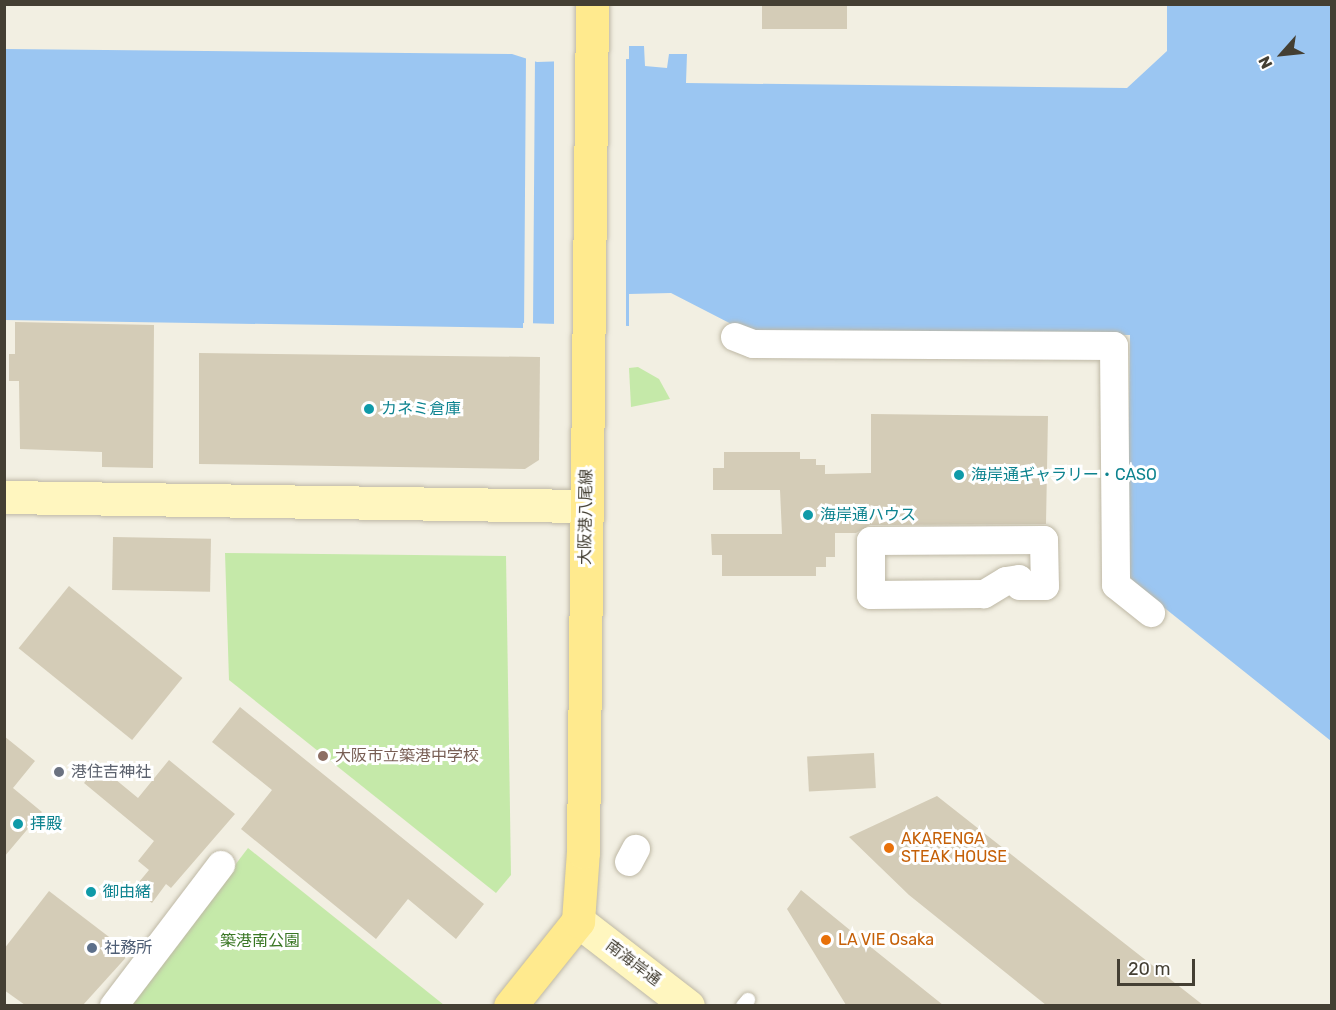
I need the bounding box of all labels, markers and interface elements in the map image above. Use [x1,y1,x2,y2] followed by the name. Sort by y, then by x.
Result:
[1252,24,1312,84] north arrow
[1254,53,1277,72] text: N
[381,399,461,419] place label: カネミ倉庫
[362,402,376,416] marker: カネミ倉庫
[971,465,1157,485] place label: 海岸通ギャラリー・CASO
[952,468,966,482] marker: 海岸通ギャラリー・CASO
[576,469,596,565] street label: 大阪港八尾線
[820,505,916,525] place label: 海岸通ハウス
[801,508,815,522] marker: 海岸通ハウス
[335,746,479,766] place label: 大阪市立築港中学校
[316,749,330,763] marker: 大阪市立築港中学校
[71,762,151,782] place label: 港住吉神社
[52,765,66,779] marker: 港住吉神社
[30,814,62,834] place label: 拝殿
[11,817,25,831] marker: 拝殿
[901,829,1007,867] place label: AKARENGA STEAK HOUSE
[882,841,896,855] marker: AKARENGA STEAK HOUSE
[103,882,151,902] place label: 御由緒
[84,885,98,899] marker: 御由緒
[838,930,935,950] place label: LA VIE Osaka
[220,931,300,951] park label: 築港南公園
[819,933,833,947] marker: LA VIE Osaka
[602,936,664,990] street label: 南海岸通
[104,938,152,958] place label: 社務所
[85,941,99,955] marker: 社務所
[1120,947,1198,985] scale bar
[1128,958,1170,980] text: 20 m

